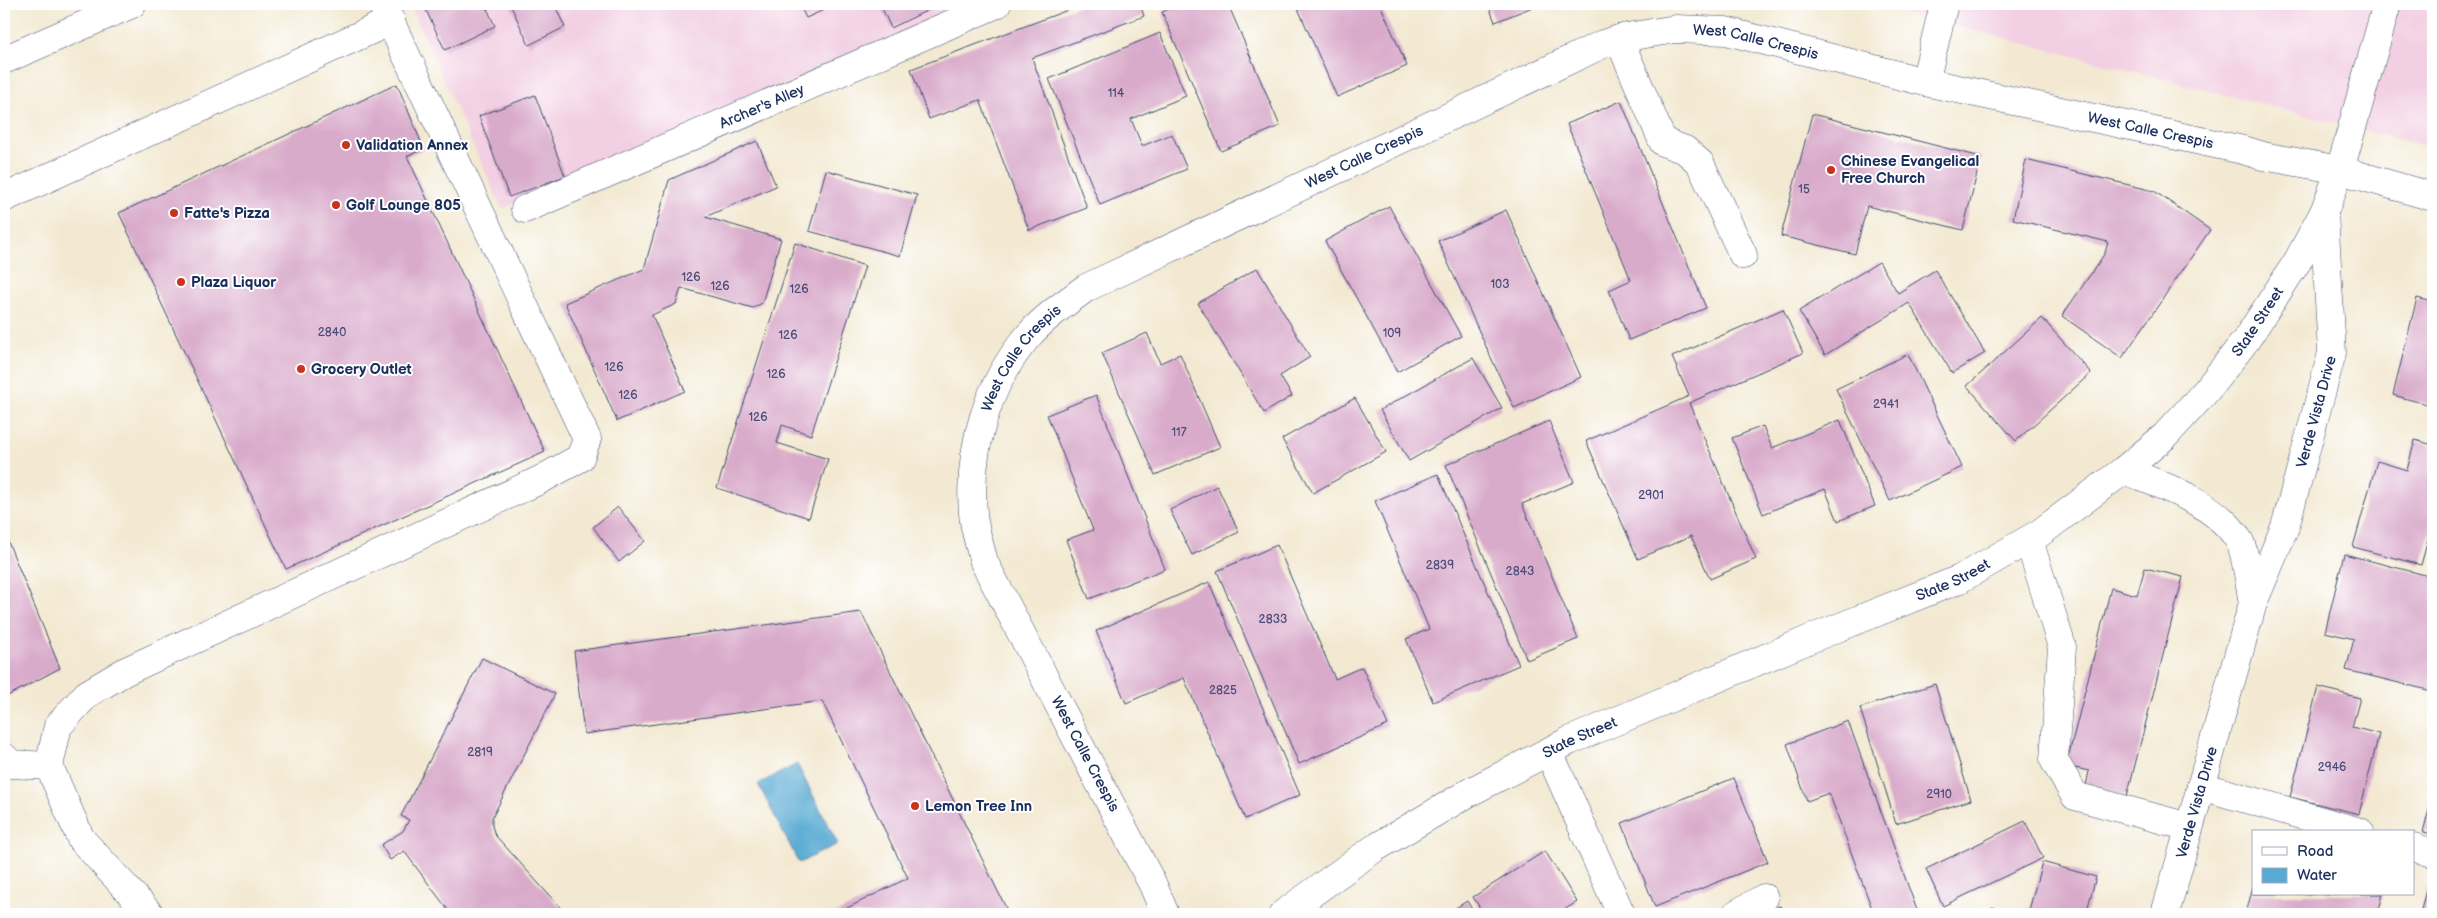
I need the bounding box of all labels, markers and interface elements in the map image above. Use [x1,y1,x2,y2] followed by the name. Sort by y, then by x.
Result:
[1692,20,1821,64] street label: West Calle Crespis
[716,79,807,133] street label: Archer's Alley
[1108,86,1125,101] house number: 114
[2086,107,2216,153] street label: West Calle Crespis
[1302,121,1427,193] street label: West Calle Crespis
[356,136,468,155] place label: Validation Annex
[340,139,352,151] marker: Validation Annex
[1841,152,1979,188] place label: Chinese Evangelical Free Church
[1825,164,1837,176] marker: Chinese Evangelical Free Church
[1798,182,1810,197] house number: 15
[346,196,461,215] place label: Golf Lounge 805
[330,199,342,211] marker: Golf Lounge 805
[184,204,270,223] place label: Fatte's Pizza
[168,207,180,219] marker: Fatte's Pizza
[681,270,701,285] house number: 126
[191,273,277,292] place label: Plaza Liquor
[175,276,187,288] marker: Plaza Liquor
[1490,277,1510,292] house number: 103
[710,279,730,294] house number: 126
[789,282,809,297] house number: 126
[2227,283,2288,360] street label: State Street
[977,300,1065,414] street label: West Calle Crespis
[318,325,346,340] house number: 2840
[1383,326,1401,341] house number: 109
[778,328,798,343] house number: 126
[2292,353,2340,470] street label: Verde Vista Drive
[311,360,412,379] place label: Grocery Outlet
[604,360,624,375] house number: 126
[295,363,307,375] marker: Grocery Outlet
[766,367,786,382] house number: 126
[618,388,638,403] house number: 126
[1873,397,1899,412] house number: 2941
[748,410,768,425] house number: 126
[1171,425,1187,440] house number: 117
[1638,488,1664,503] house number: 2901
[1913,554,1993,605] street label: State Street
[1426,558,1454,573] house number: 2839
[1506,564,1534,579] house number: 2843
[1259,612,1287,627] house number: 2833
[1209,683,1237,698] house number: 2825
[1047,693,1124,816] street label: West Calle Crespis
[1539,712,1620,763] street label: State Street
[2172,744,2221,861] street label: Verde Vista Drive
[467,745,493,760] house number: 2819
[2318,760,2346,775] house number: 2946
[1926,787,1952,802] house number: 2910
[925,797,1032,816] place label: Lemon Tree Inn
[909,800,921,812] marker: Lemon Tree Inn
[2252,830,2414,896] legend
[2297,842,2333,861] text: Road
[2297,866,2337,885] text: Water

